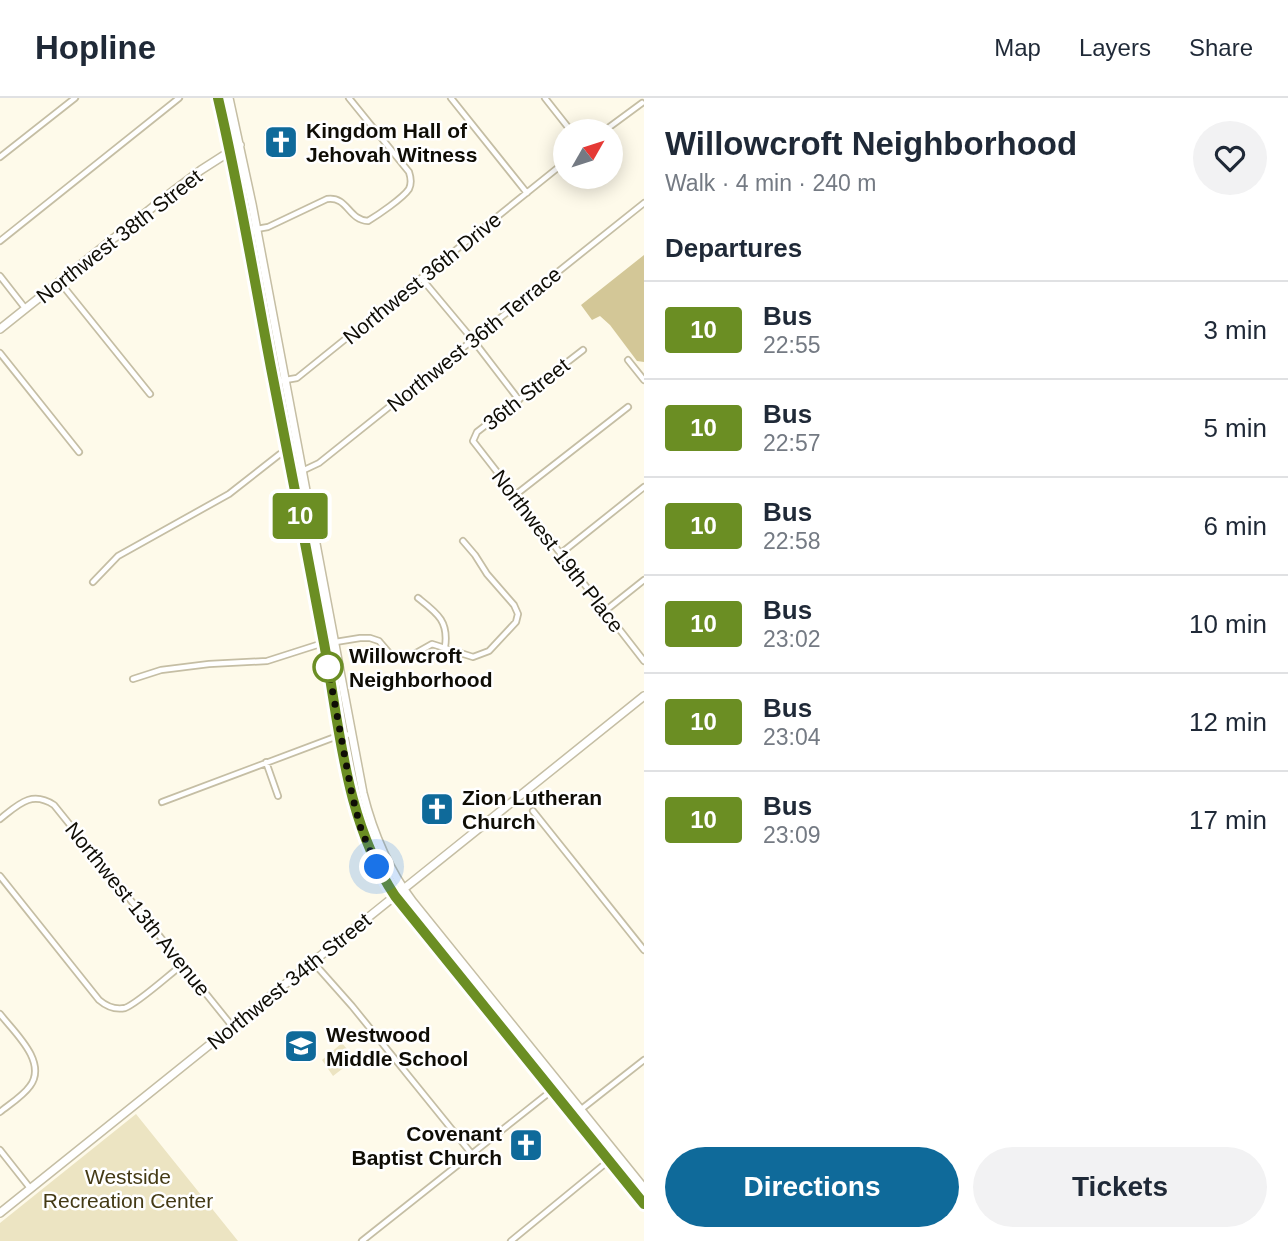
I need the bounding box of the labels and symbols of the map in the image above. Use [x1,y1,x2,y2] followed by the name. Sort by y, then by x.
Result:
[306,119,477,166] place label: Kingdom Hall of Jehovah Witness
[553,119,623,189] north arrow
[262,123,300,161] church icon: Kingdom Hall of Jehovah Witness
[32,164,206,308] street label: Northwest 38th Street
[339,207,505,349] street label: Northwest 36th Drive
[383,262,565,416] street label: Northwest 36th Terrace
[478,353,574,435] street label: 36th Street
[487,465,629,637] street label: Northwest 19th Place
[268,493,332,539] line badge: 10
[349,644,492,691] place label: Willowcroft Neighborhood
[313,652,343,682] marker: Willowcroft Neighborhood
[462,786,602,833] place label: Zion Lutheran Church
[418,790,456,828] church icon: Zion Lutheran Church
[61,818,215,1000] street label: Northwest 13th Avenue
[359,849,394,884] your location
[203,908,375,1054] street label: Northwest 34th Street
[326,1023,468,1070] place label: Westwood Middle School
[282,1027,320,1065] school or university icon: Westwood Middle School
[351,1122,502,1169] place label: Covenant Baptist Church
[507,1126,545,1164] church icon: Covenant Baptist Church
[43,1165,213,1212] park label: Westside Recreation Center

